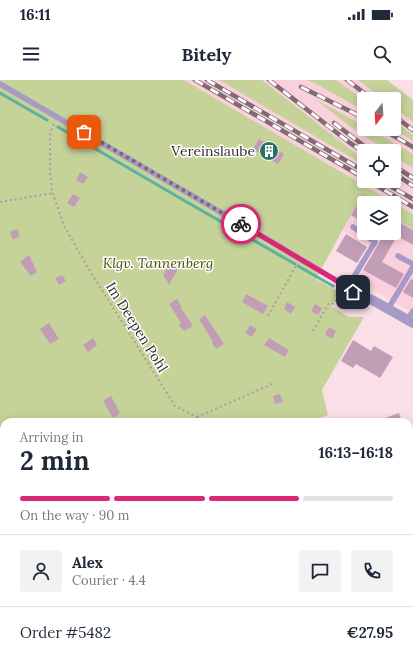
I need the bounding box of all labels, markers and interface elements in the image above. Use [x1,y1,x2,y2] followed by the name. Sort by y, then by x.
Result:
[20,5,51,24] text: 16:11
[20,43,42,65] icon: menu
[181,43,232,66] text: Bitely
[371,43,393,65] icon: search
[357,92,401,136] north arrow
[357,92,401,240] map controls
[67,115,101,149] pin
[73,121,95,143] icon: bag
[258,140,280,162] building icon: Vereinslaube
[170,142,255,160] place label: Vereinslaube
[357,144,401,188] button: locate
[357,196,401,240] button: layers
[221,204,261,244] courier
[230,213,252,235] icon: bike
[103,254,213,272] park label: Klgv. Tannenberg
[336,275,370,309] pin
[102,278,172,376] street label: Im Deepen Pohl
[342,281,364,303] icon: home
[20,429,83,446] text: Arriving in
[318,443,393,462] text: 16:13–16:18
[20,444,90,477] text: 2 min
[20,507,129,524] text: On the way · 90 m
[20,550,62,592] button: person
[299,550,341,592] button: chat
[351,550,393,592] button: phone
[72,553,103,572] text: Alex
[72,572,146,589] text: Courier · 4.4
[20,623,111,642] text: Order #5482
[347,623,393,642] text: €27.95

